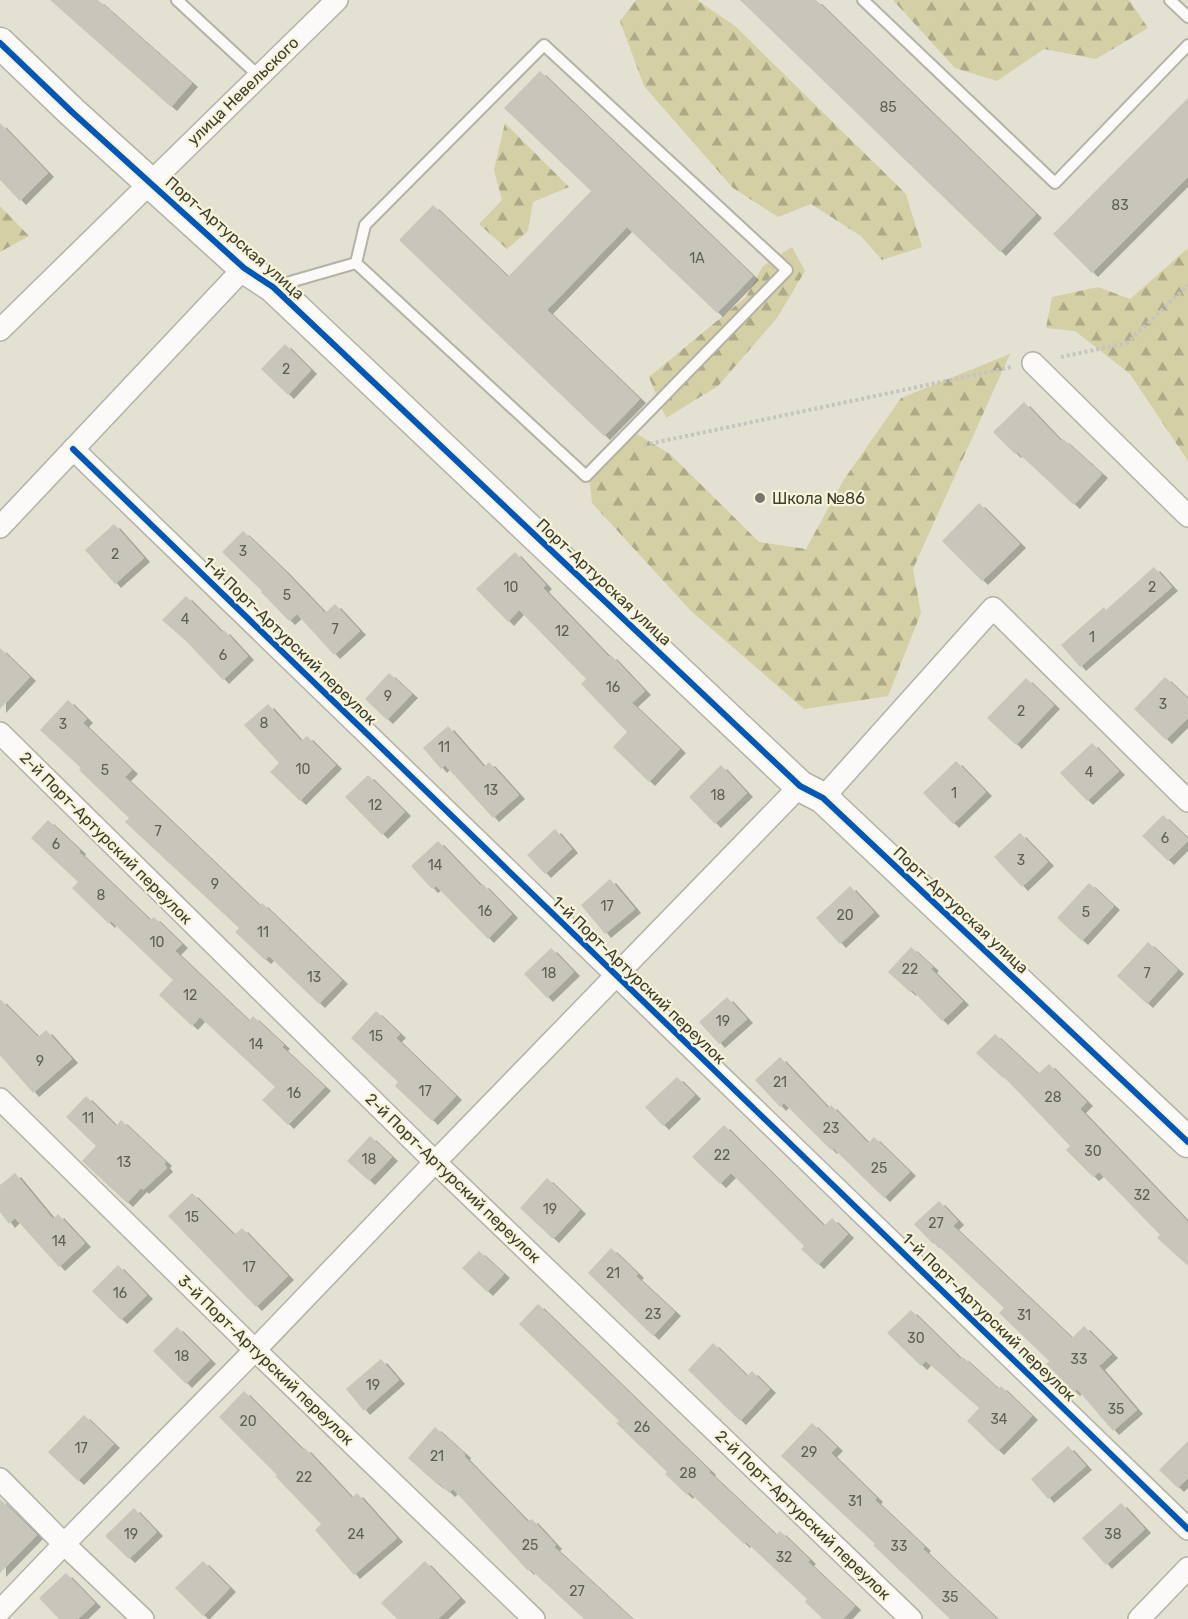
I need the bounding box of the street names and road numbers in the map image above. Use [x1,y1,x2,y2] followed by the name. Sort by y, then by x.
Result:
[183,33,303,149] street label: улица Невельского
[162,173,308,303] street label: Порт-Артурская улица
[533,514,675,650] street label: Порт-Артурская улица
[199,553,381,729] street label: 1-й Порт-Артурский переулок
[16,748,196,928] street label: 2-й Порт-Артурский переулок
[890,842,1032,978] street label: Порт-Артурская улица
[548,892,730,1068] street label: 1-й Порт-Артурский переулок
[362,1089,545,1267] street label: 2-й Порт-Артурский переулок
[898,1229,1080,1405] street label: 1-й Порт-Артурский переулок
[174,1271,358,1449] street label: 3-й Порт-Артурский переулок
[712,1426,895,1604] street label: 2-й Порт-Артурский переулок

